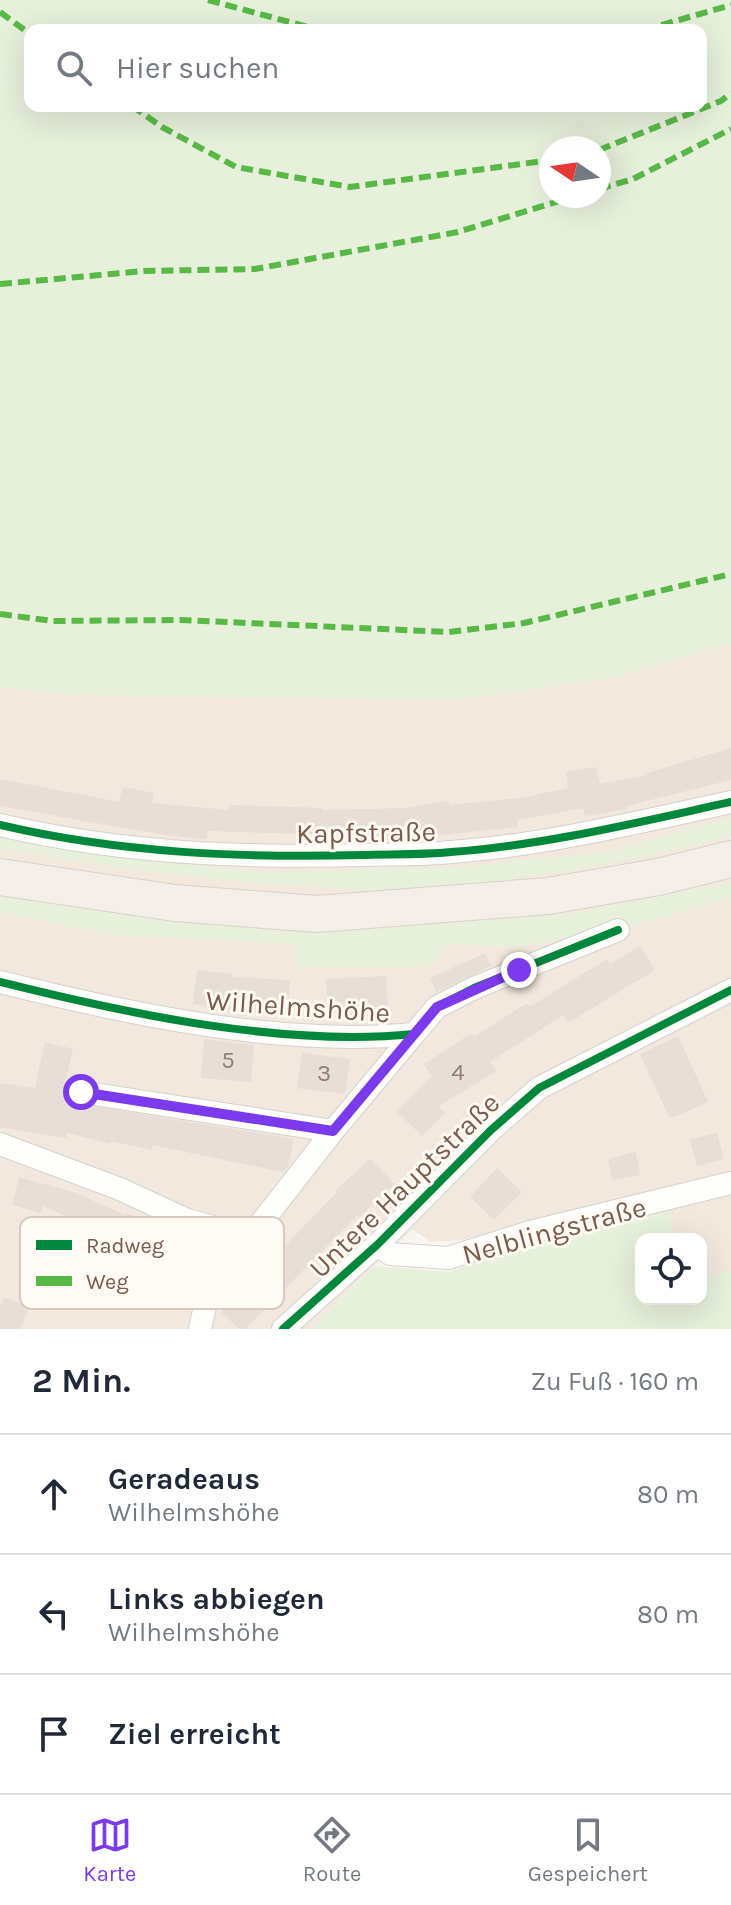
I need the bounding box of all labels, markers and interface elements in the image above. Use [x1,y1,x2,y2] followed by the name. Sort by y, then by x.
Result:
[24,24,707,112] search box
[52,46,96,90] icon: search
[116,50,279,86] text: Hier suchen
[539,136,611,208] north arrow
[296,815,436,850] street label: Kapfstraße
[501,952,537,988] route end
[205,984,391,1029] street label: Wilhelmshöhe
[221,1046,235,1074] house number: 5
[451,1058,465,1086] house number: 4
[317,1059,331,1087] house number: 3
[63,1074,99,1110] route start
[302,1086,506,1285] street label: Untere Hauptstraße
[458,1190,650,1271] street label: Nelblingstraße
[20,1217,284,1309] legend
[86,1233,165,1259] text: Radweg
[635,1233,707,1305] map controls
[635,1233,707,1305] button: locate
[86,1269,129,1295] text: Weg
[32,1361,131,1401] text: 2 Min.
[531,1366,699,1397] text: Zu Fuß · 160 m
[108,1461,260,1497] text: Geradeaus
[32,1472,76,1516] icon: ahead
[637,1479,699,1510] text: 80 m
[108,1497,280,1528] text: Wilhelmshöhe
[108,1581,325,1617] text: Links abbiegen
[32,1592,76,1636] icon: left
[637,1599,699,1630] text: 80 m
[108,1617,280,1648] text: Wilhelmshöhe
[32,1712,76,1756] icon: arrive
[108,1716,281,1752] text: Ziel erreicht
[83,1813,136,1887] tab: Karte
[303,1813,361,1887] tab: Route
[528,1813,648,1887] tab: Gespeichert

